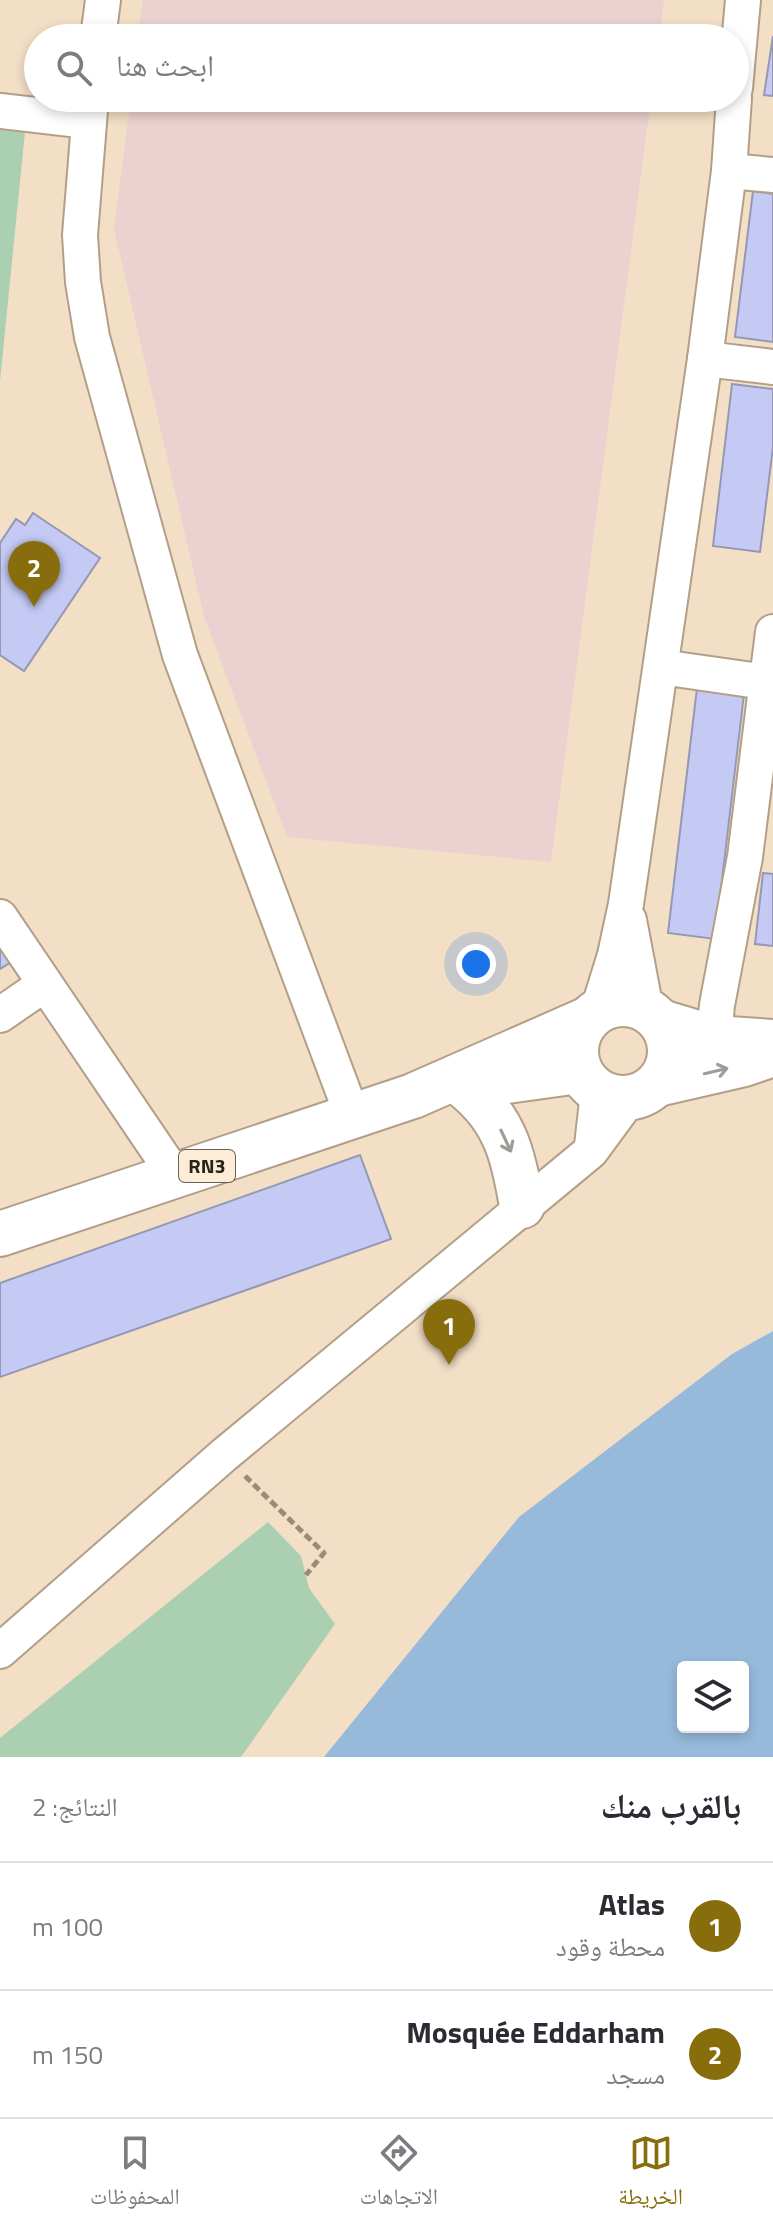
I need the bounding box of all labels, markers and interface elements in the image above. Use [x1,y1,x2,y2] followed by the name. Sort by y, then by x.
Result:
[24,24,749,112] search box
[116,42,214,88] text: ابحث هنا
[52,46,96,90] icon: search
[8,541,60,607] pin: 2
[456,944,496,984] your location
[702,1063,728,1078] one-way arrow
[499,1128,514,1152] one-way arrow
[179,1150,235,1182] road number: RN3
[423,1299,475,1365] pin: 1
[677,1661,749,1733] map controls
[677,1661,749,1733] button: layers
[601,1779,741,1831] text: بالقرب منك
[32,1787,118,1826] text: النتائج: 2
[599,1881,665,1927] text: Atlas
[32,1907,103,1946] text: 100 m
[708,1907,722,1946] text: 1
[556,1927,665,1966] text: محطة وقود
[406,2009,665,2055] text: Mosquée Eddarham
[32,2035,103,2074] text: 150 m
[708,2035,722,2074] text: 2
[606,2055,665,2094] text: مسجد
[90,2131,180,2218] tab: المحفوظات
[360,2131,438,2218] tab: الاتجاهات
[618,2131,683,2218] tab: الخريطة

